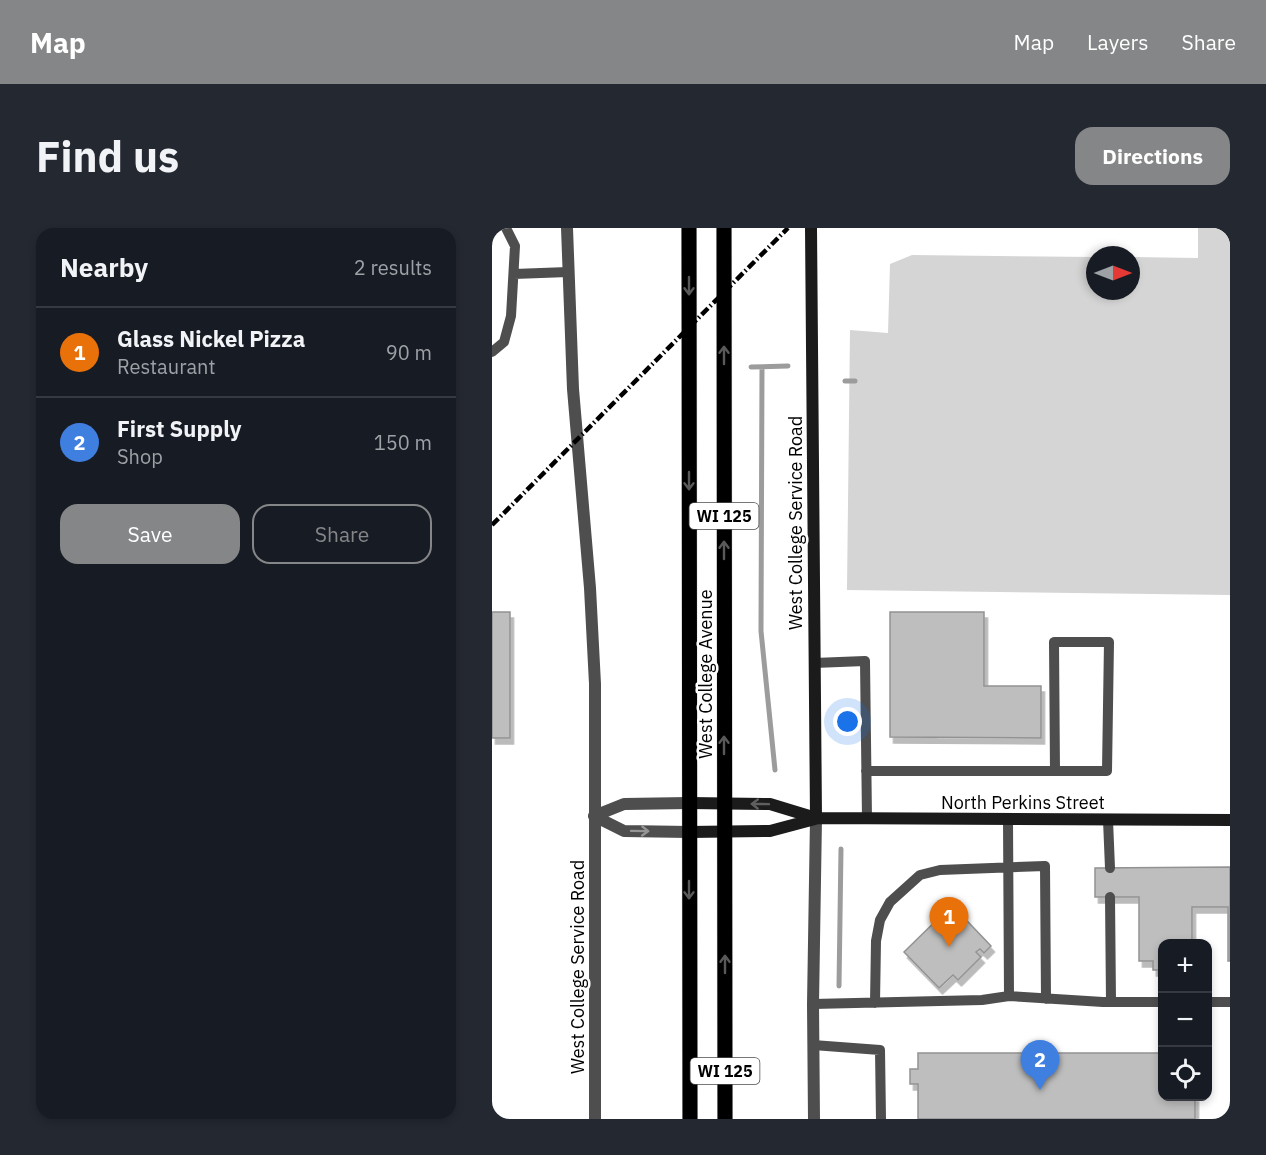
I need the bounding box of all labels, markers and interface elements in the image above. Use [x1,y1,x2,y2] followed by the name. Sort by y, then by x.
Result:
[30,24,86,61] text: Map
[1014,28,1054,56] text: Map
[1087,28,1149,56] text: Layers
[1182,28,1236,56] text: Share
[1075,127,1230,185] button: Directions
[36,129,179,184] text: Find us
[1086,246,1140,300] north arrow
[60,250,148,284] text: Nearby
[354,254,432,281] text: 2 results
[683,276,695,296] one-way arrow
[117,324,305,353] text: Glass Nickel Pizza
[74,339,86,366] text: 1
[386,339,432,366] text: 90 m
[718,345,730,365] one-way arrow
[117,353,215,380] text: Restaurant
[117,414,241,443] text: First Supply
[784,416,807,630] street label: West College Service Road
[74,429,86,456] text: 2
[374,429,432,456] text: 150 m
[117,443,163,470] text: Shop
[683,471,695,491] one-way arrow
[690,503,758,529] road number: WI 125
[60,504,240,564] button: Save
[252,504,432,564] button: Share
[718,540,730,560] one-way arrow
[694,589,717,759] street label: West College Avenue
[833,707,862,736] your location
[718,735,730,755] one-way arrow
[941,791,1105,814] street label: North Perkins Street
[751,798,771,810] one-way arrow
[629,825,649,837] one-way arrow
[566,860,589,1074] street label: West College Service Road
[683,880,695,900] one-way arrow
[930,898,968,947] pin: 1
[1158,939,1212,1101] map controls
[1158,939,1212,993] button: +
[719,955,731,975] one-way arrow
[1158,993,1212,1047] button: −
[1020,1040,1060,1090] pin: 2
[1158,1047,1212,1101] button: locate
[690,1058,760,1084] road number: WI 125

